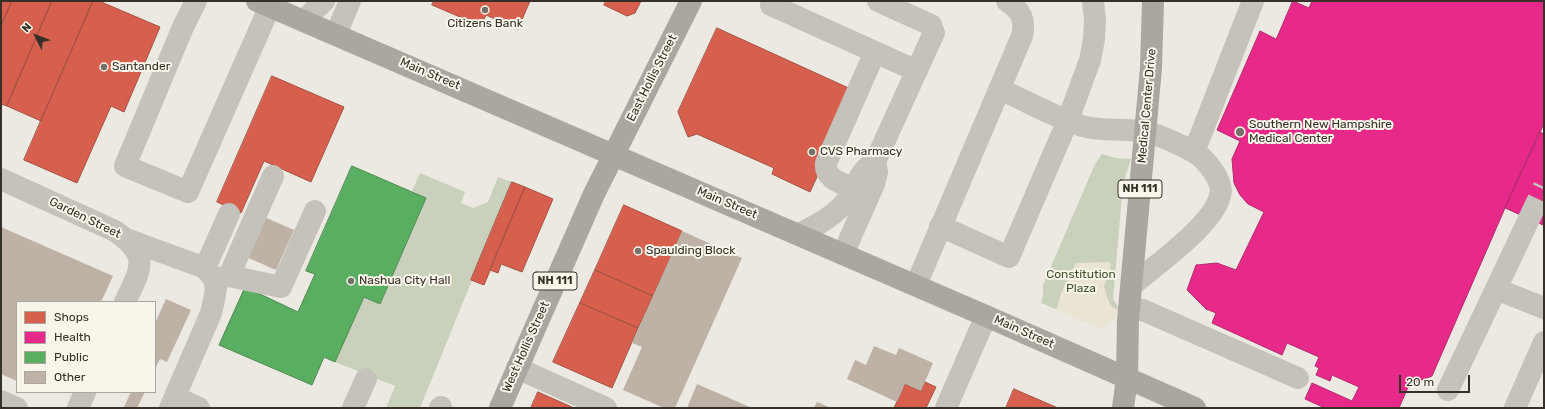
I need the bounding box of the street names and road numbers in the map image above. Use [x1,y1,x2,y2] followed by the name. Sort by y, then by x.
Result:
[624,32,680,124] street label: East Hollis Street
[1135,48,1159,164] street label: Medical Center Drive
[398,55,462,93] street label: Main Street
[1118,180,1162,198] road number: NH 111
[695,184,759,222] street label: Main Street
[47,194,123,242] street label: Garden Street
[533,272,577,290] road number: NH 111
[500,299,552,395] street label: West Hollis Street
[992,312,1056,352] street label: Main Street

